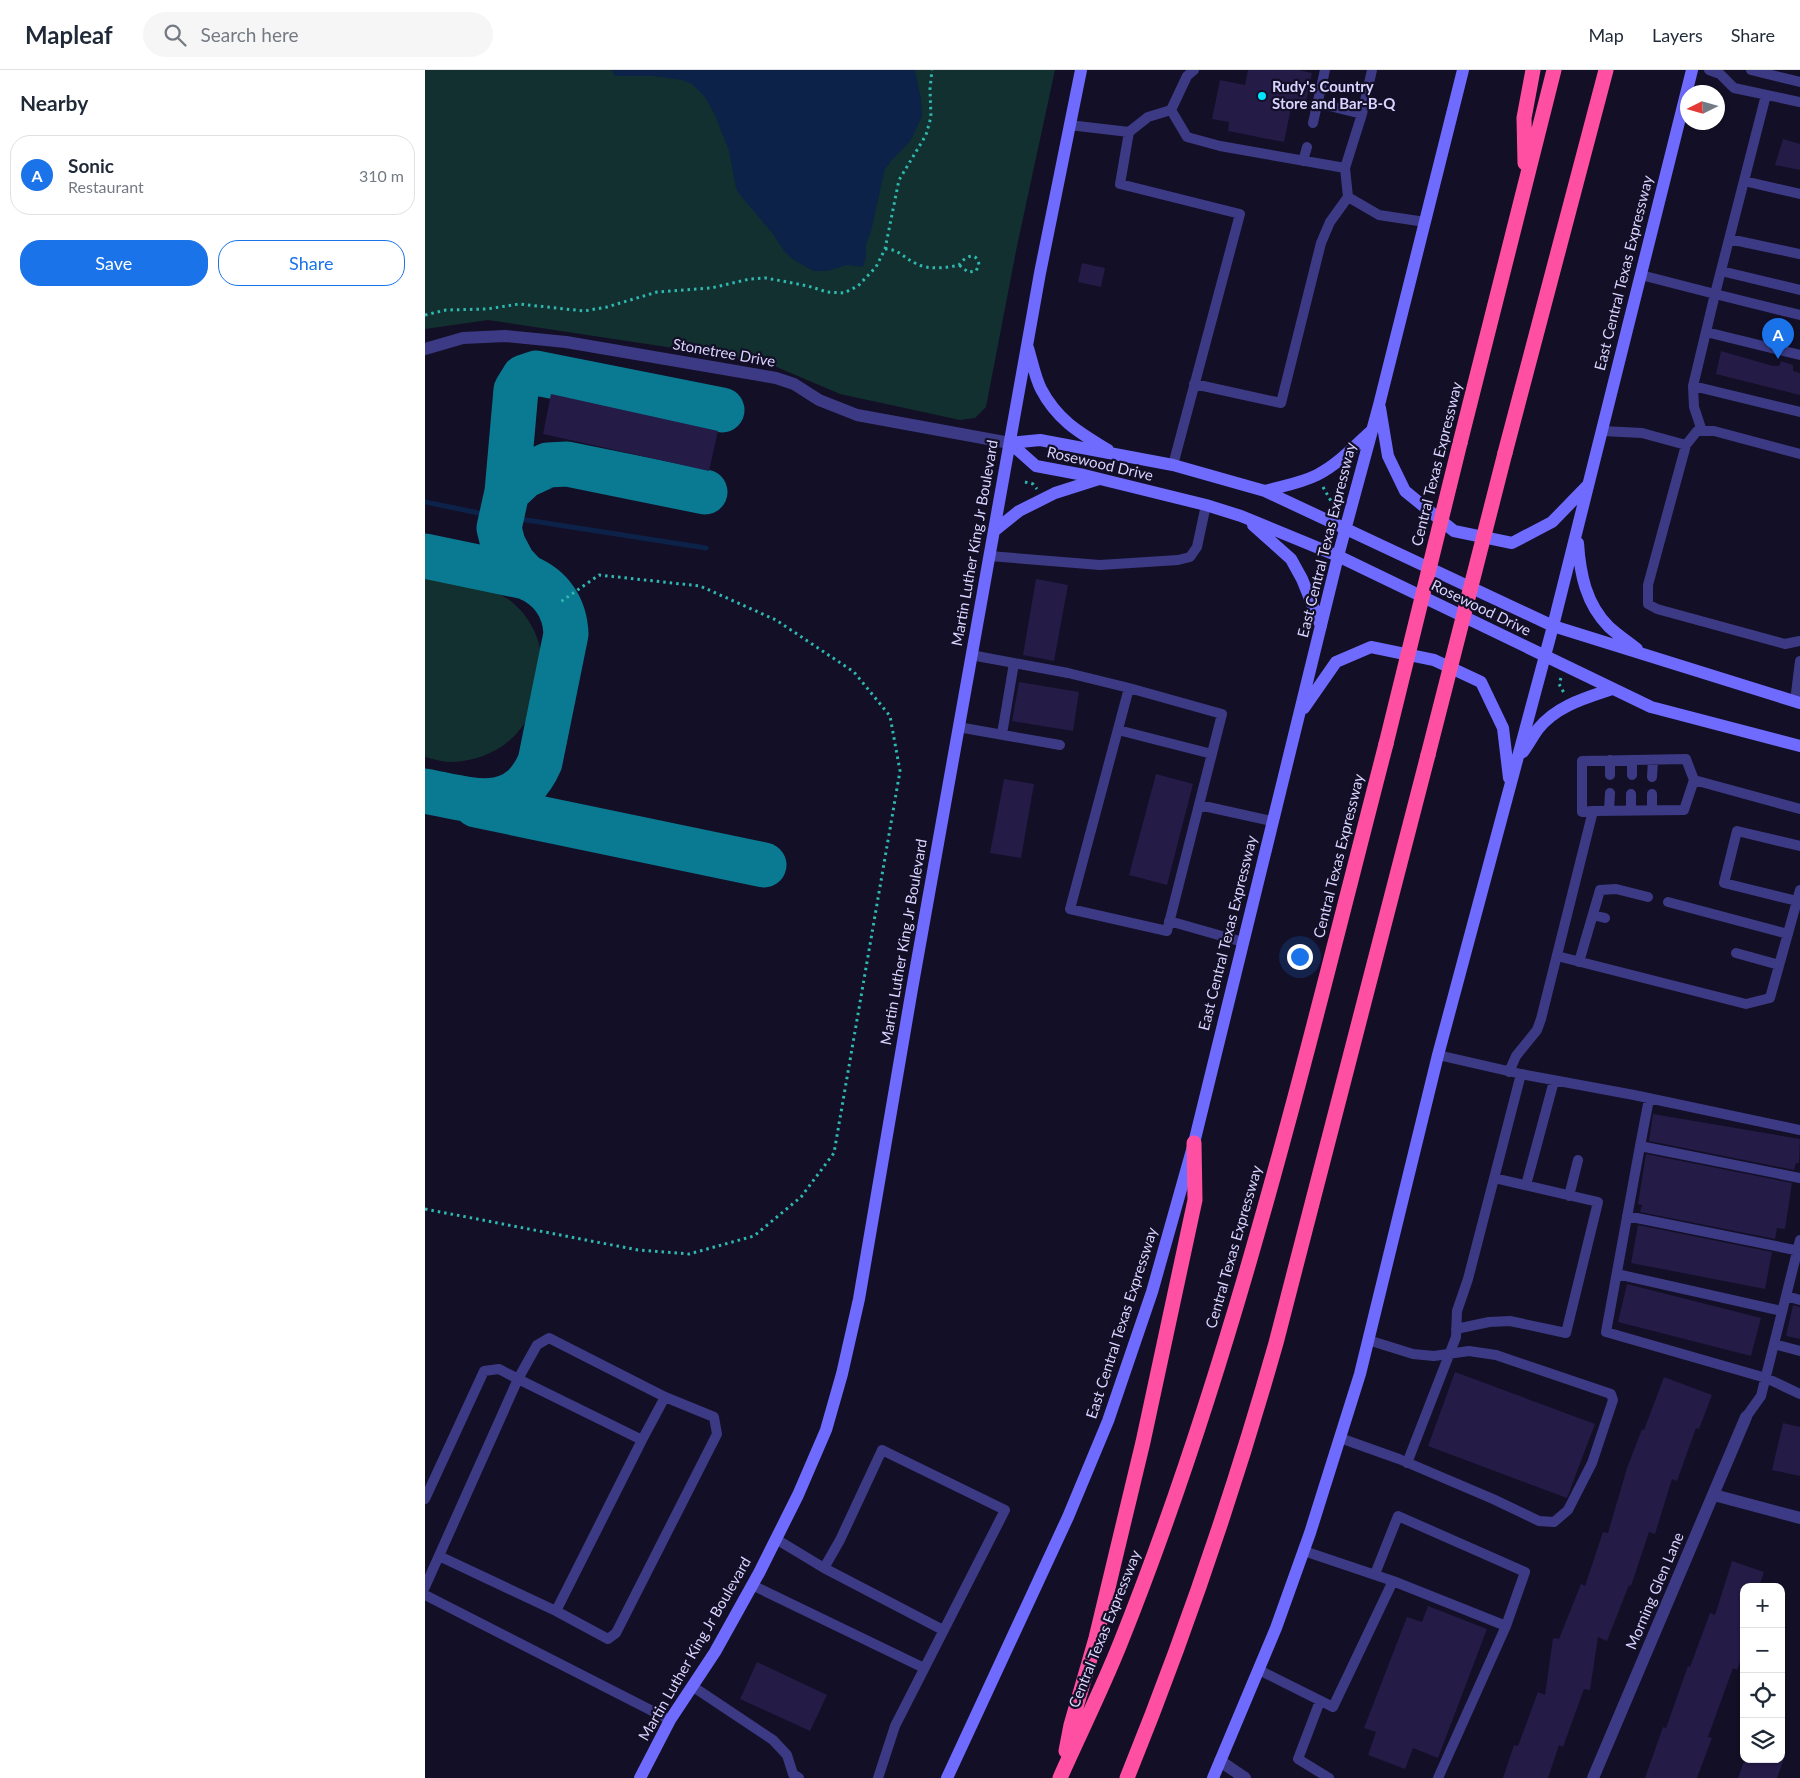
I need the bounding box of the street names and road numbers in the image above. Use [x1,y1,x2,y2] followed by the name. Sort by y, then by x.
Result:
[1590,173,1656,372] street label: East Central Texas Expressway
[671,334,777,370] street label: Stonetree Drive
[1407,380,1465,548] street label: Central Texas Expressway
[947,438,1001,647] street label: Martin Luther King Jr Boulevard
[1293,440,1359,639] street label: East Central Texas Expressway
[1045,442,1155,484] street label: Rosewood Drive
[1429,575,1534,639] street label: Rosewood Drive
[1309,772,1367,940] street label: Central Texas Expressway
[1194,833,1260,1032] street label: East Central Texas Expressway
[876,837,930,1046] street label: Martin Luther King Jr Boulevard
[1201,1163,1265,1330] street label: Central Texas Expressway
[1082,1224,1161,1421] street label: East Central Texas Expressway
[1621,1529,1687,1652] street label: Morning Glen Lane
[1064,1547,1144,1710] street label: Central Texas Expressway
[634,1554,754,1743] street label: Martin Luther King Jr Boulevard

